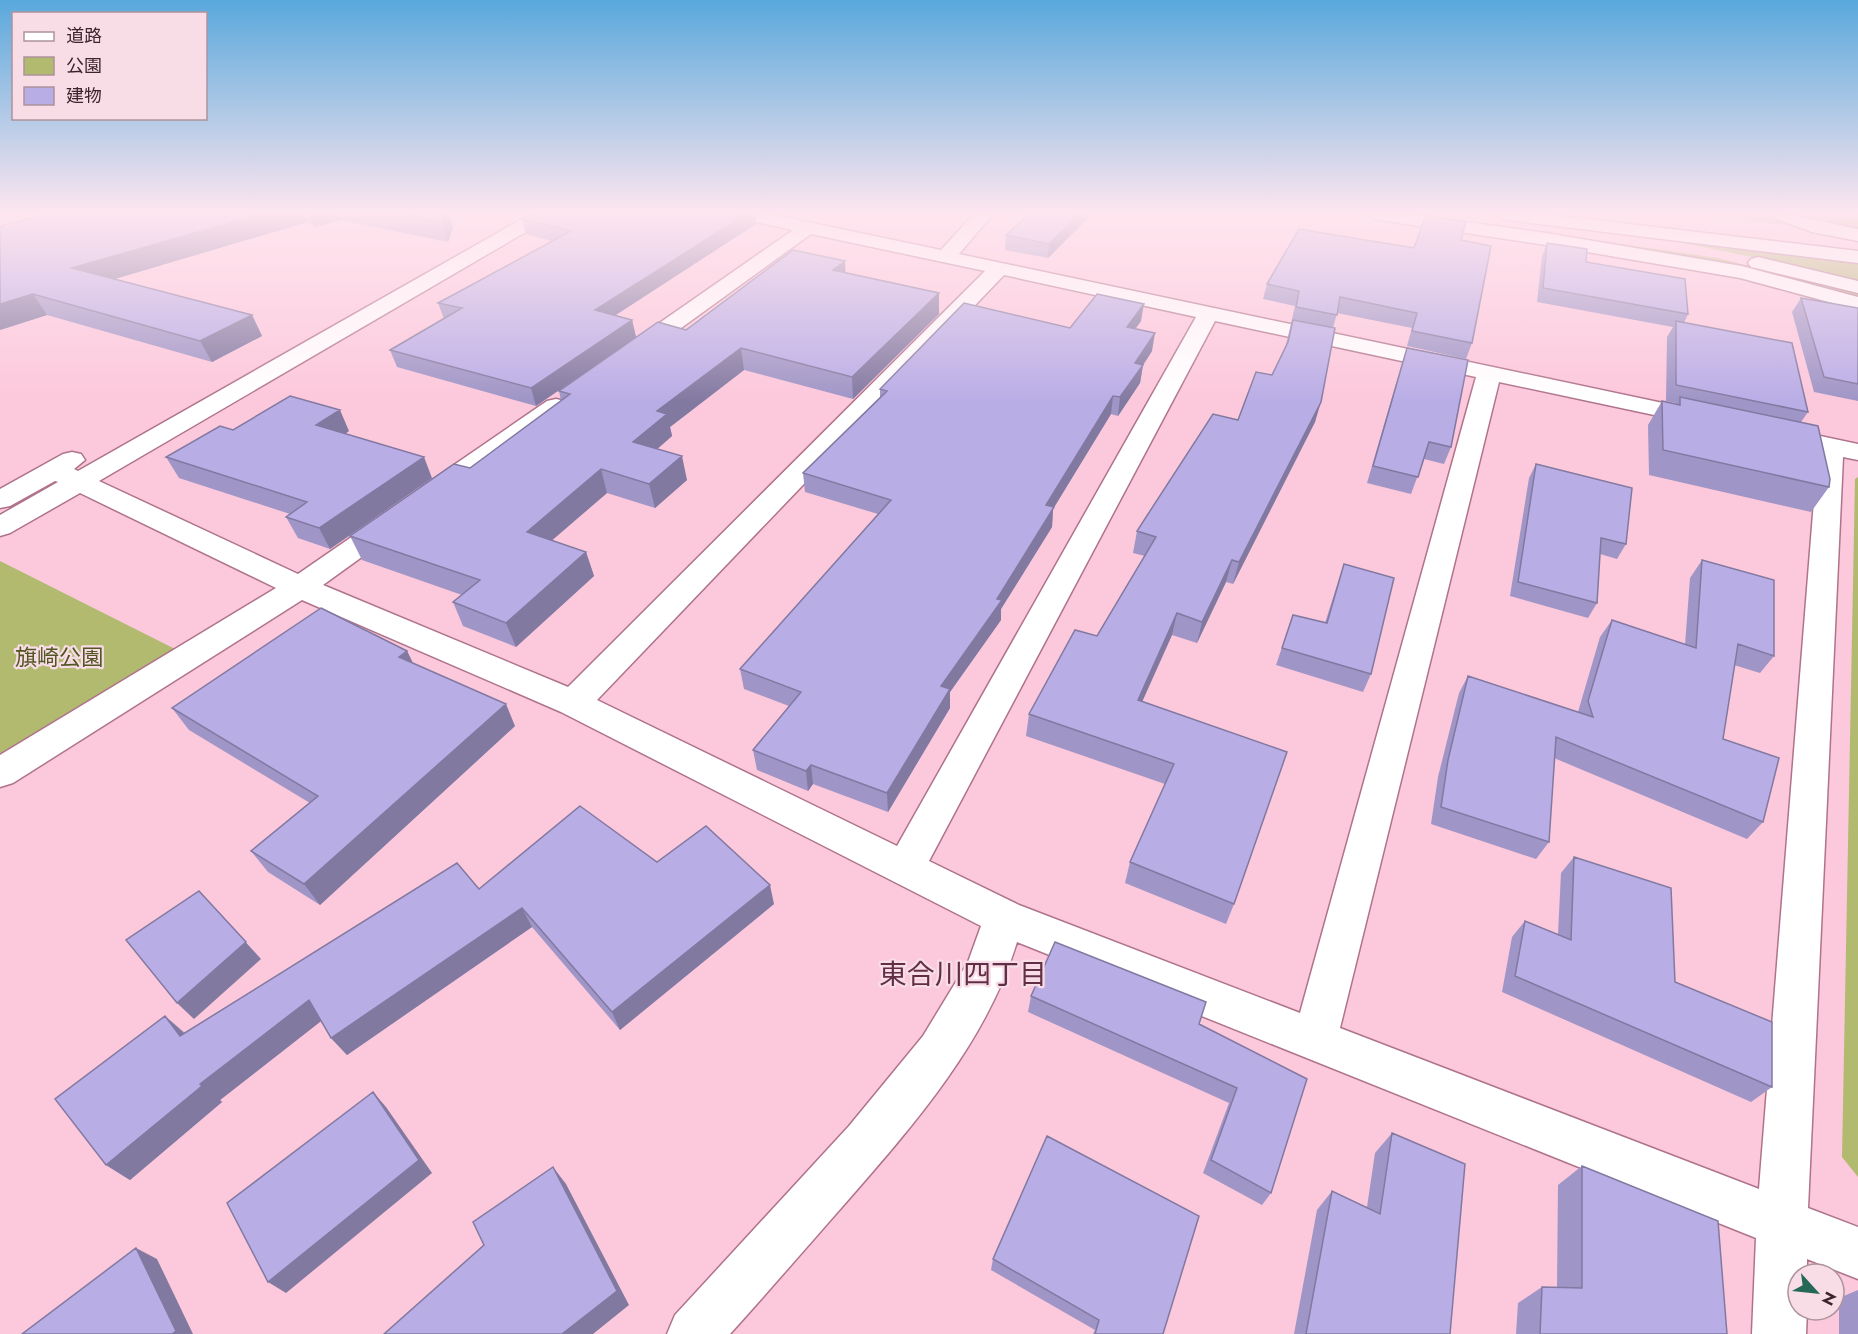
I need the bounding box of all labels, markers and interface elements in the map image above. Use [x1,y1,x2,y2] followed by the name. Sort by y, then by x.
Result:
[12,12,207,120] legend
[66,23,102,49] text: 道路
[66,53,102,79] text: 公園
[66,83,102,109] text: 建物
[15,641,103,673] park label: 旗崎公園
[879,954,1047,995] district label: 東合川四丁目
[1786,1262,1846,1322] north arrow
[1816,1288,1842,1309] text: N

